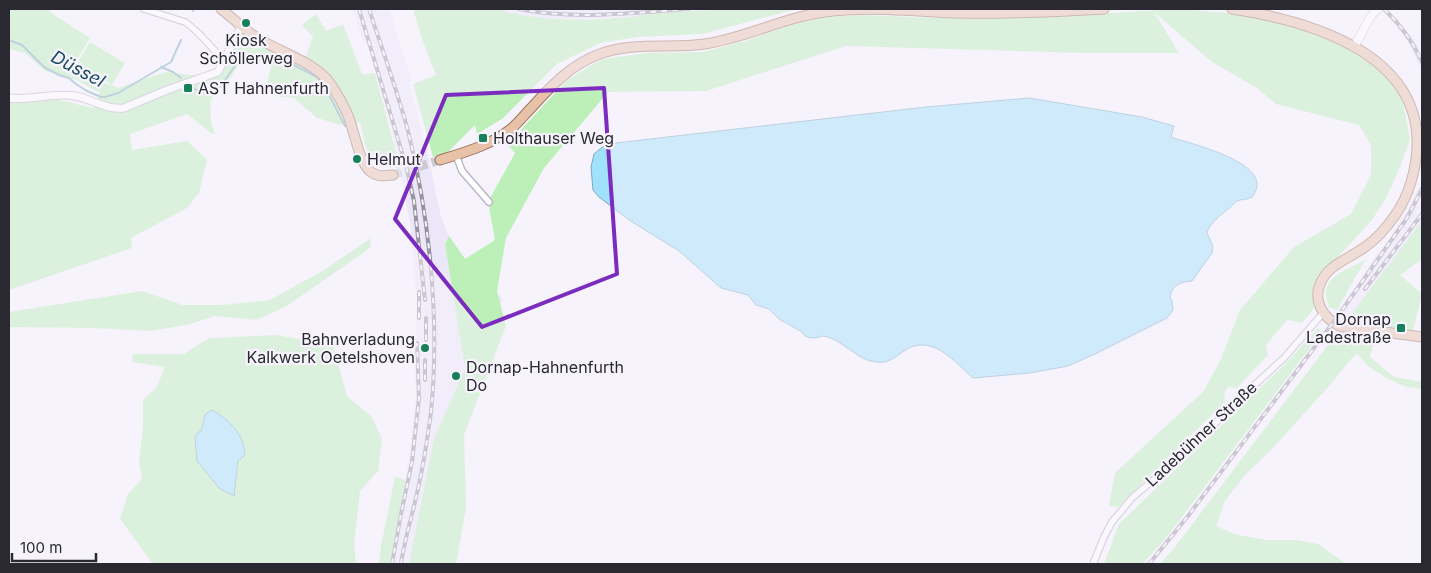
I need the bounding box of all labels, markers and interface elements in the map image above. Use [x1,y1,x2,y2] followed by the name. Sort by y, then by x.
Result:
[240,17,252,29] marker: Kiosk Schöllerweg
[199,30,293,68] place label: Kiosk Schöllerweg
[48,46,109,92] water label: Düssel
[198,78,329,98] place label: AST Hahnenfurth
[182,82,194,94] marker: AST Hahnenfurth
[493,128,614,148] place label: Holthauser Weg
[477,132,489,144] marker: Holthauser Weg
[367,149,421,169] place label: Helmut
[351,153,363,165] marker: Helmut
[1306,309,1391,347] place label: Dornap Ladestraße
[1395,322,1407,334] marker: Dornap Ladestraße
[246,329,415,367] place label: Bahnverladung Kalkwerk Oetelshoven
[419,342,431,354] marker: Bahnverladung Kalkwerk Oetelshoven
[466,357,624,395] place label: Dornap-Hahnenfurth Do
[450,370,462,382] marker: Dornap-Hahnenfurth Do
[1141,377,1261,491] street label: Ladebühner Straße
[12,530,96,562] scale bar
[20,538,62,557] text: 100 m

